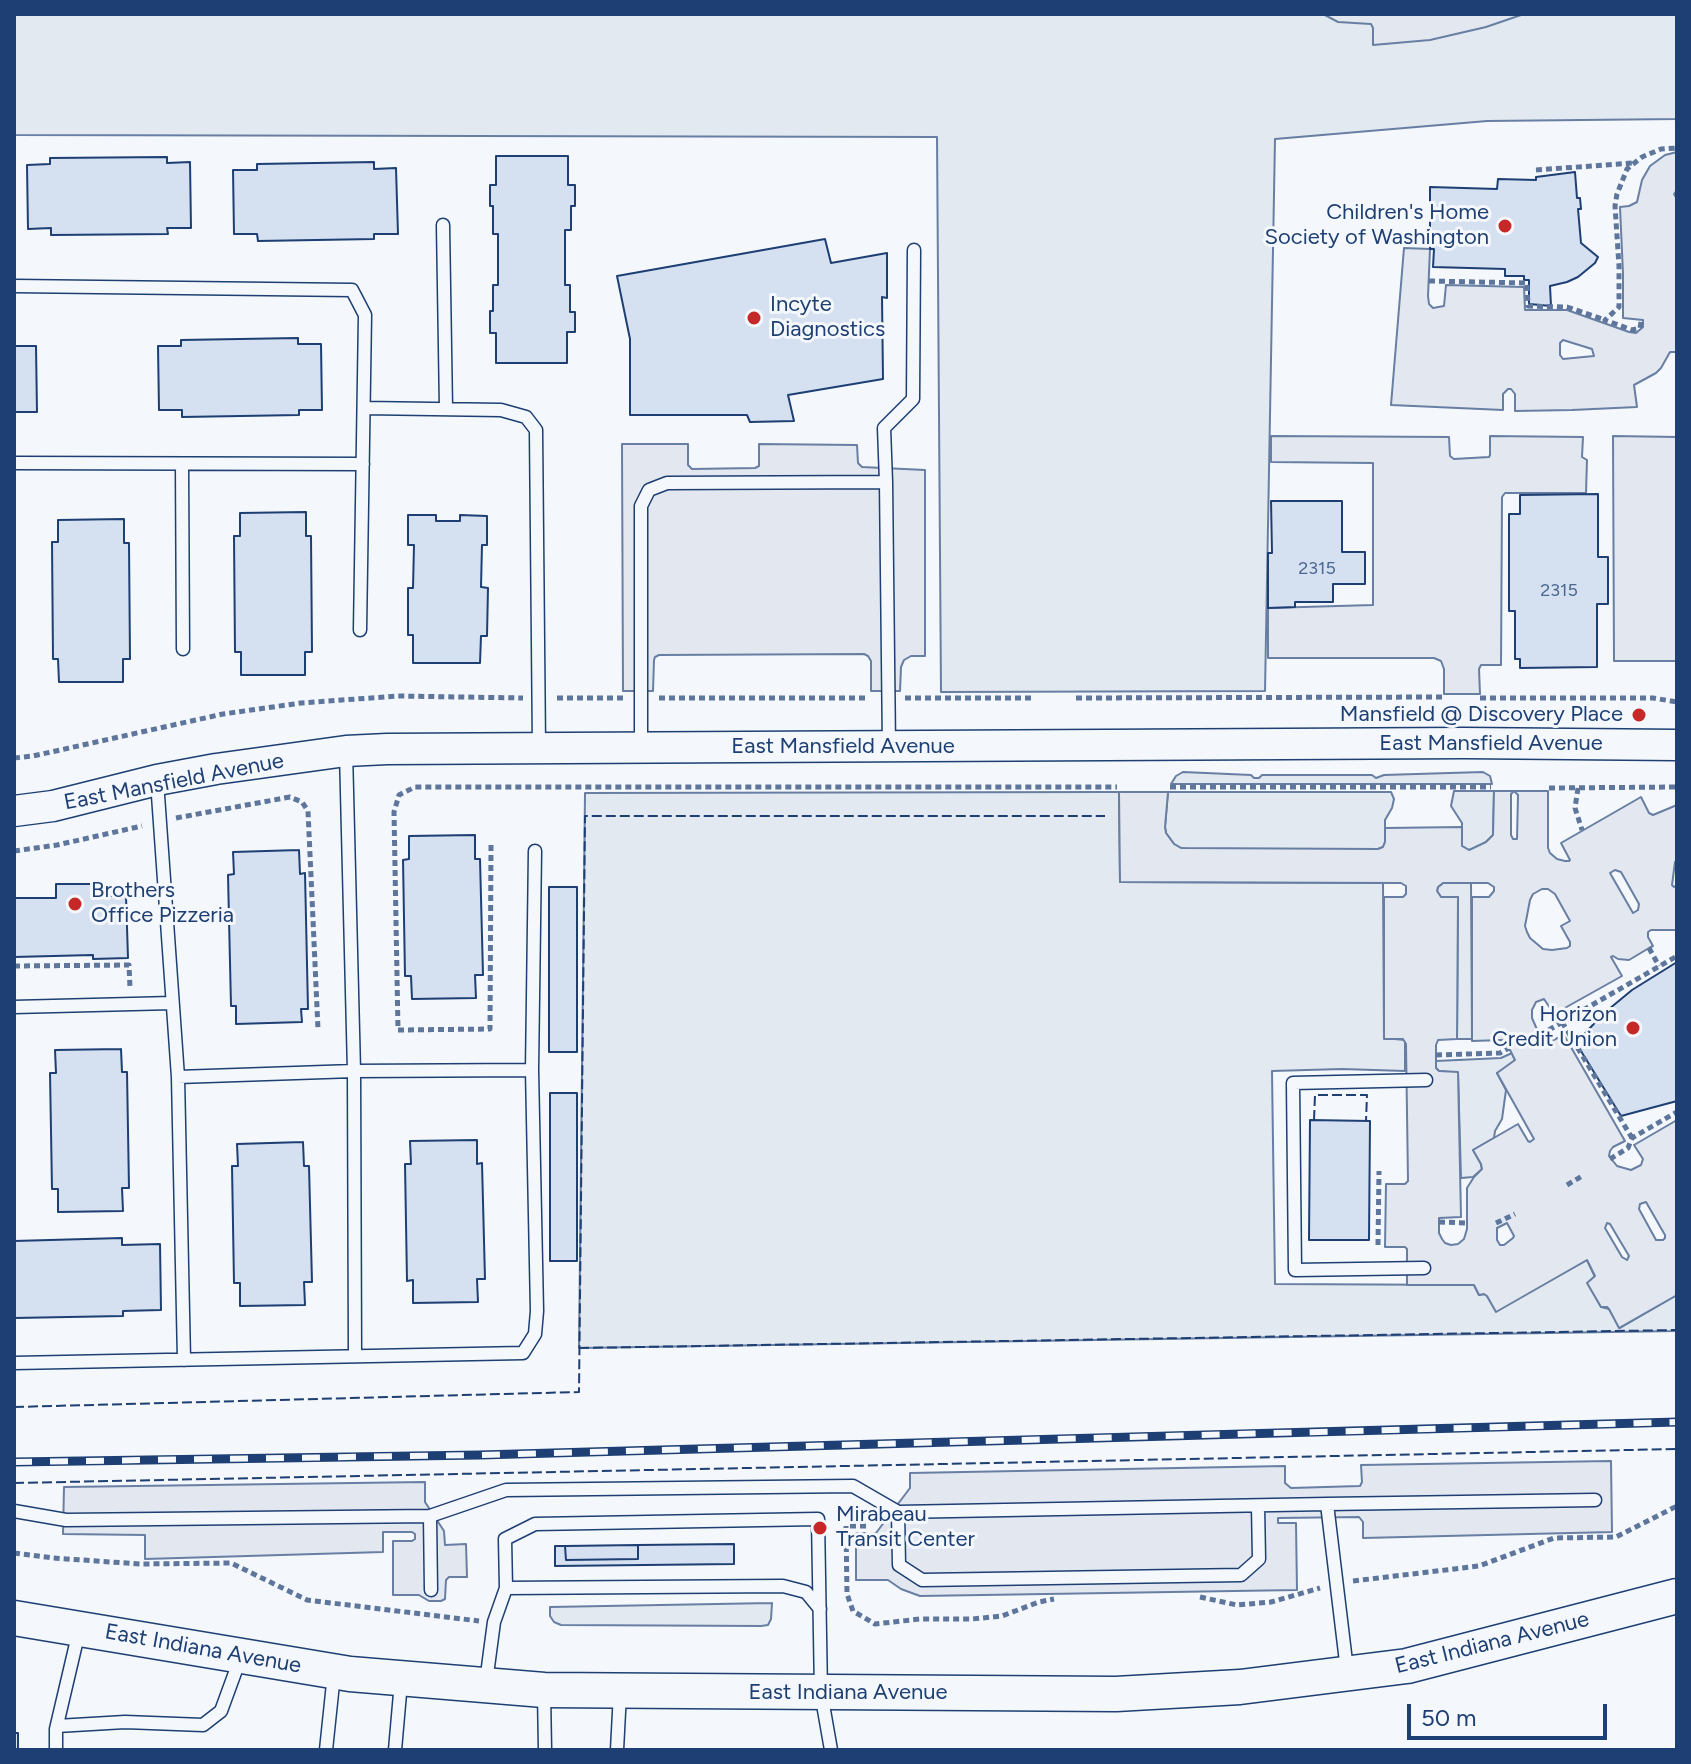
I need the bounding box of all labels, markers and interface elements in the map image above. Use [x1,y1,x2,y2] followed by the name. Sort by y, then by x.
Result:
[1265,200,1489,252] place label: Children's Home Society of Washington
[1496,217,1514,235] marker: Children's Home Society of Washington
[770,292,885,344] place label: Incyte Diagnostics
[745,309,763,327] marker: Incyte Diagnostics
[1298,558,1336,580] house number: 2315
[1540,580,1578,602] house number: 2315
[1340,702,1623,728] place label: Mansfield @ Discovery Place
[1630,706,1648,724] marker: Mansfield @ Discovery Place
[1379,731,1603,757] street label: East Mansfield Avenue
[731,734,955,760] street label: East Mansfield Avenue
[62,748,286,816] street label: East Mansfield Avenue
[91,878,234,930] place label: Brothers Office Pizzeria
[66,895,84,913] marker: Brothers Office Pizzeria
[1492,1002,1617,1054] place label: Horizon Credit Union
[1624,1019,1642,1037] marker: Horizon Credit Union
[836,1502,975,1554] place label: Mirabeau Transit Center
[811,1519,829,1537] marker: Mirabeau Transit Center
[1392,1606,1592,1680] street label: East Indiana Avenue
[103,1619,303,1679] street label: East Indiana Avenue
[748,1680,948,1706] street label: East Indiana Avenue
[1411,1688,1611,1738] scale bar
[1421,1703,1477,1732] text: 50 m

